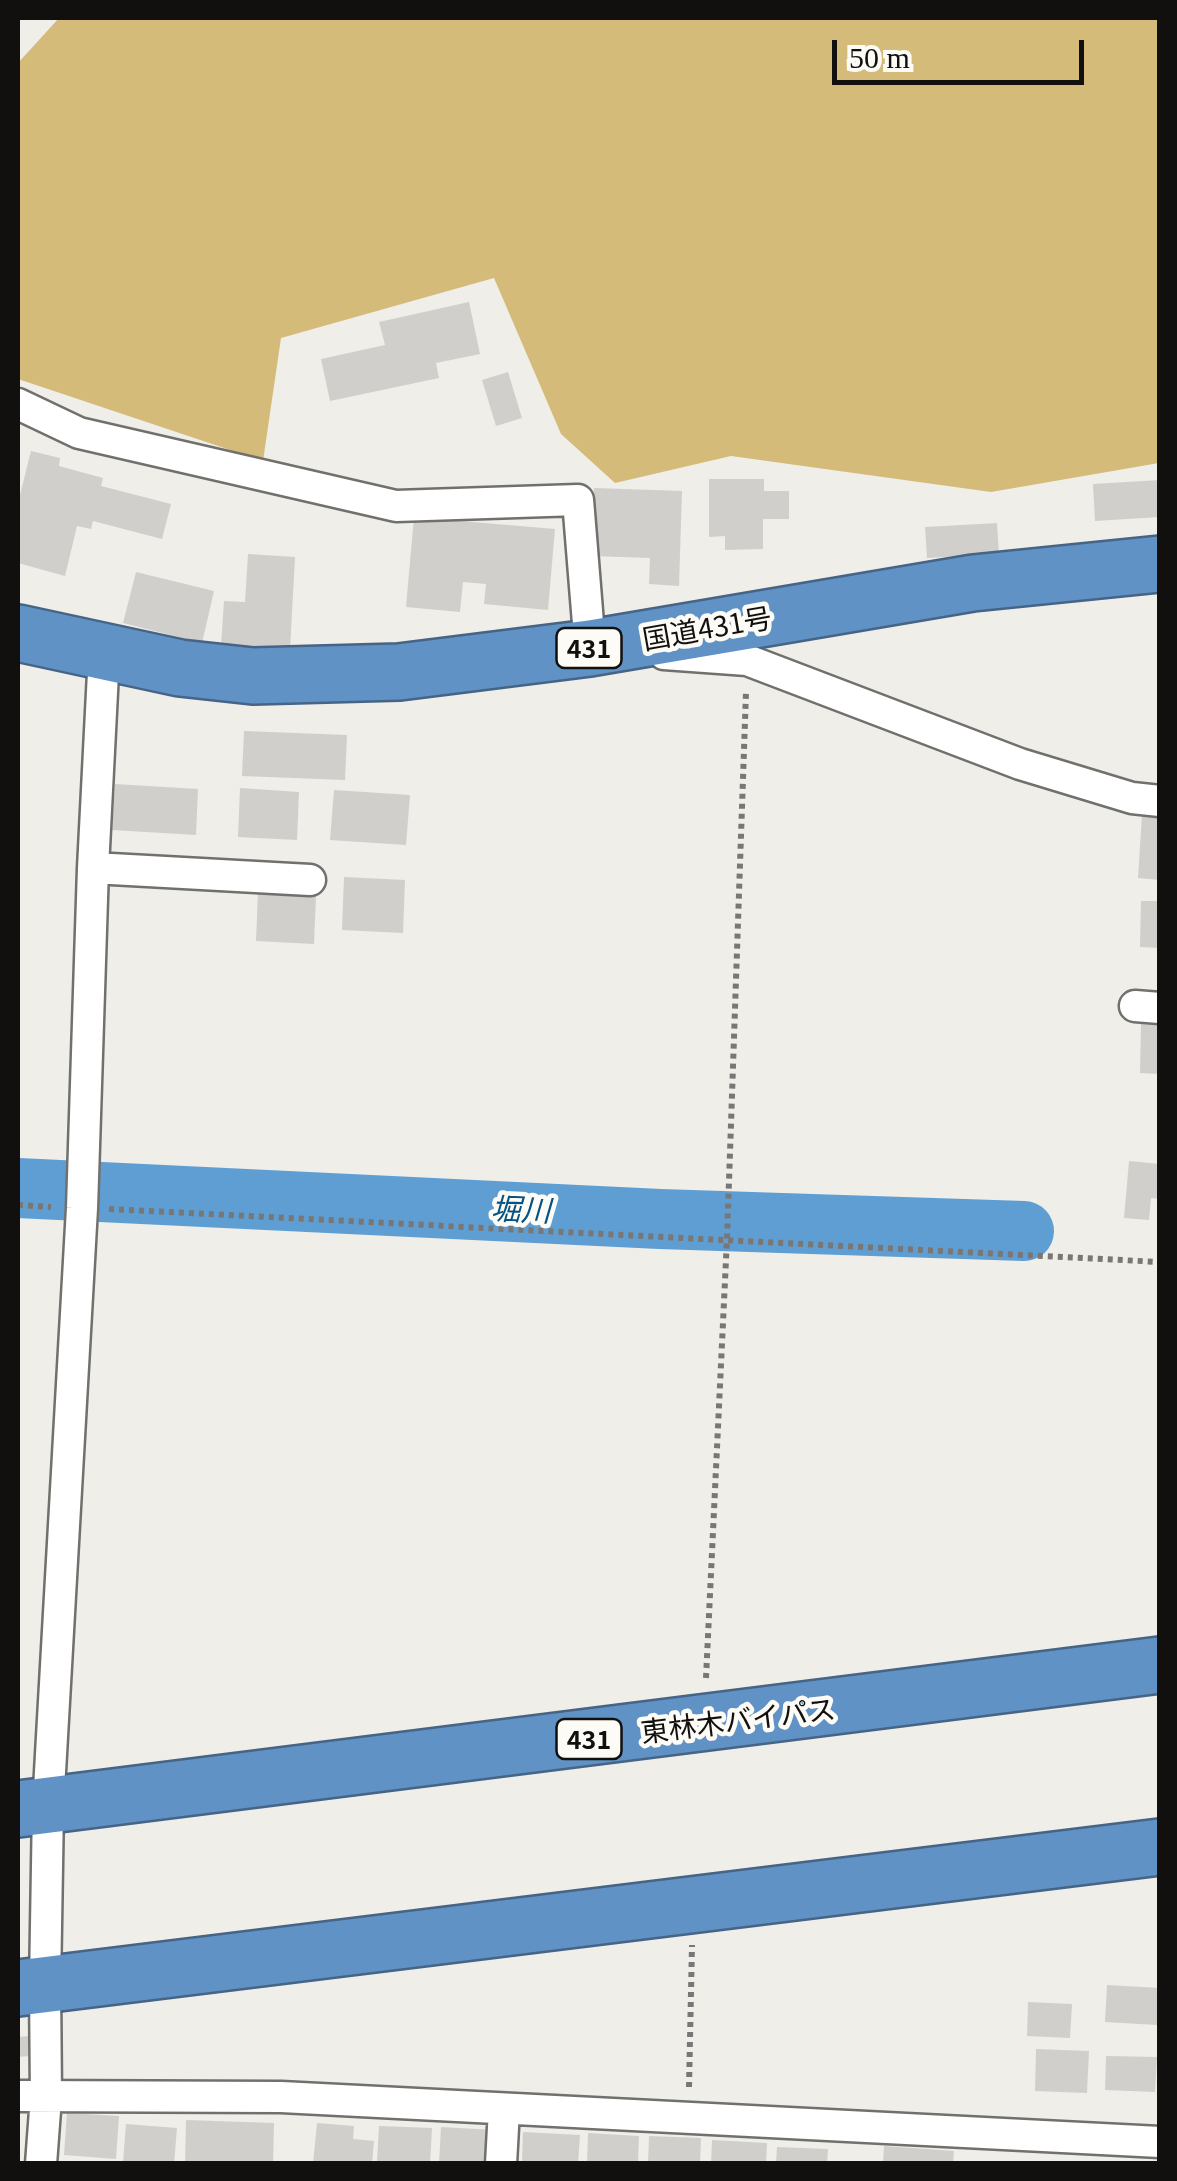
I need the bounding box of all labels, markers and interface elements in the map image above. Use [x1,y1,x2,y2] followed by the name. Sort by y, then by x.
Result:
[837,20,1090,82] scale bar
[849,41,910,74] text: 50 m
[640,600,774,656] street label: 国道431号
[556,628,622,668] road number: 431
[490,1190,552,1228] water label: 堀川
[639,1691,837,1749] street label: 東林木バイパス
[556,1719,622,1759] road number: 431

